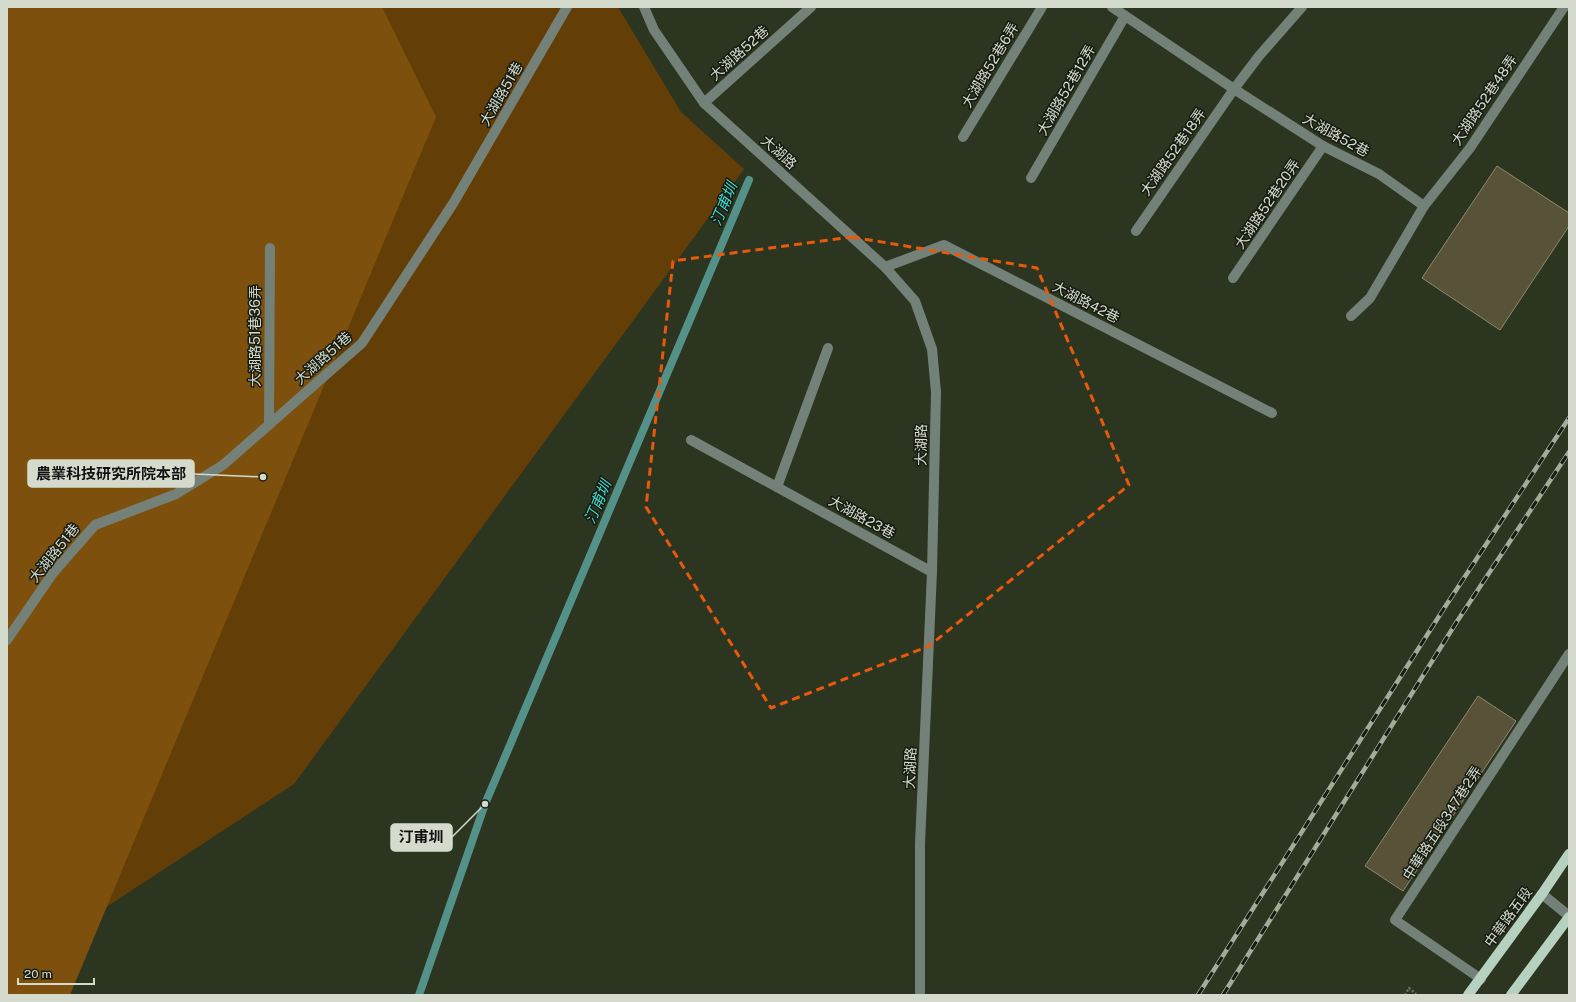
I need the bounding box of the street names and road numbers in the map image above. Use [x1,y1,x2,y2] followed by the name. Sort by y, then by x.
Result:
[958,20,1022,110] street label: 大湖路52巷6弄
[706,23,772,83] street label: 大湖路52巷
[1034,42,1098,138] street label: 大湖路52巷12弄
[1448,52,1520,148] street label: 大湖路52巷48弄
[476,59,526,129] street label: 大湖路51巷
[1137,106,1209,198] street label: 大湖路52巷18弄
[1300,110,1372,160] street label: 大湖路52巷
[758,132,800,172] street label: 大湖路
[1231,156,1303,252] street label: 大湖路52巷20弄
[1050,278,1122,326] street label: 大湖路42巷
[247,285,263,387] street label: 大湖路51巷36弄
[291,328,355,388] street label: 大湖路51巷
[913,424,929,466] street label: 大湖路
[826,492,898,542] street label: 大湖路23巷
[26,521,82,585] street label: 大湖路51巷
[901,747,919,789] street label: 大湖路
[1399,763,1485,883] street label: 中華路五段347巷2弄
[1481,884,1535,950] street label: 中華路五段

